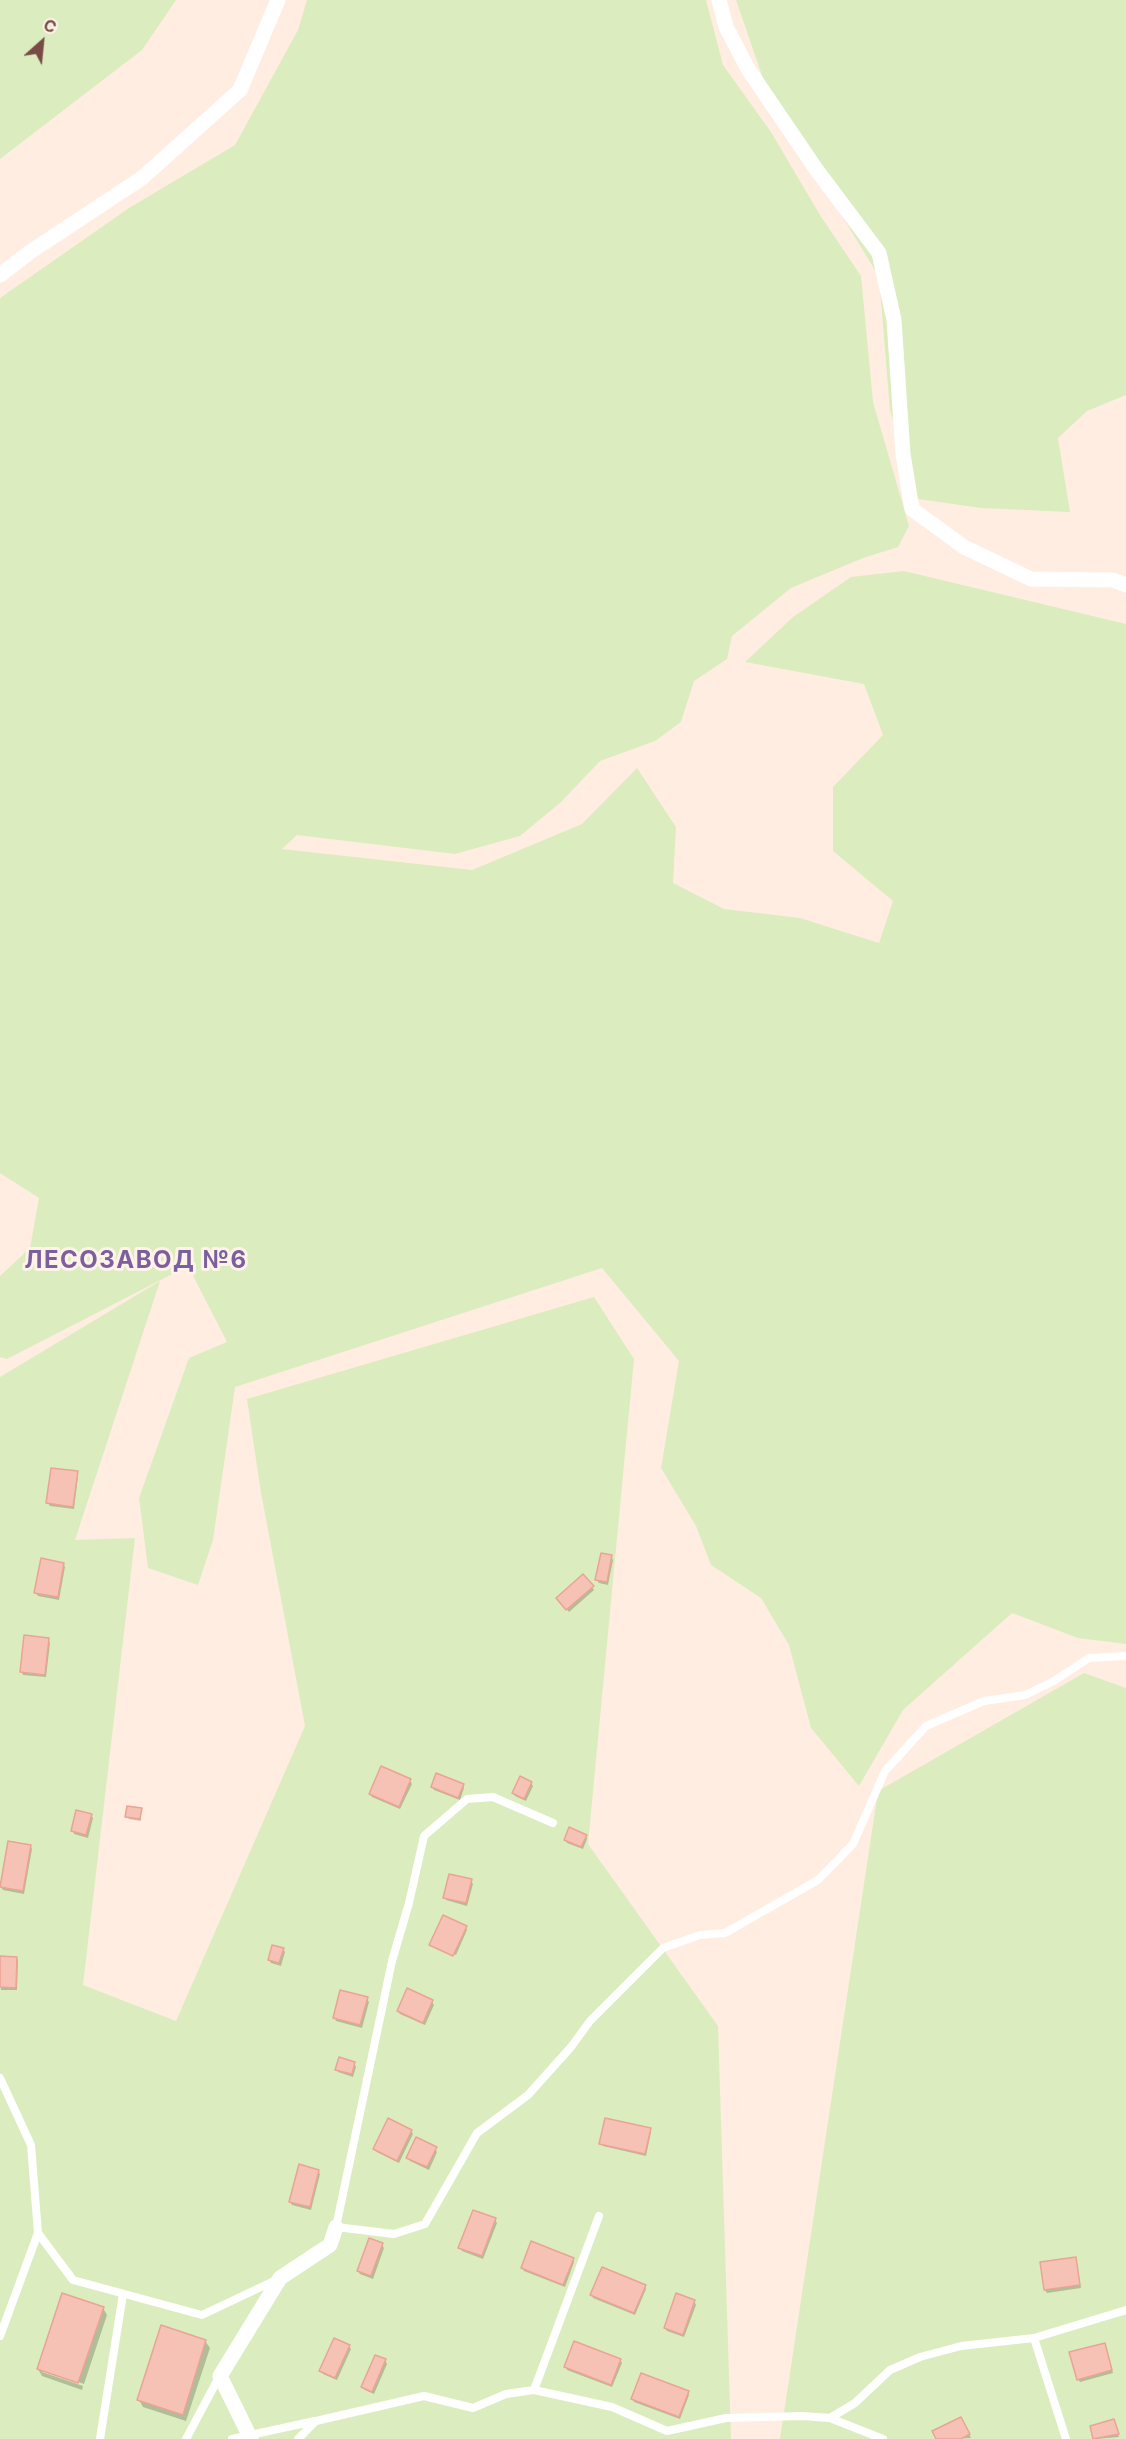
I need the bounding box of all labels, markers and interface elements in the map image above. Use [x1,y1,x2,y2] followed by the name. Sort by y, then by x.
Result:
[12,12,72,72] north arrow
[40,14,60,38] text: С
[24,1247,248,1275] district label: ЛЕСОЗАВОД №6

